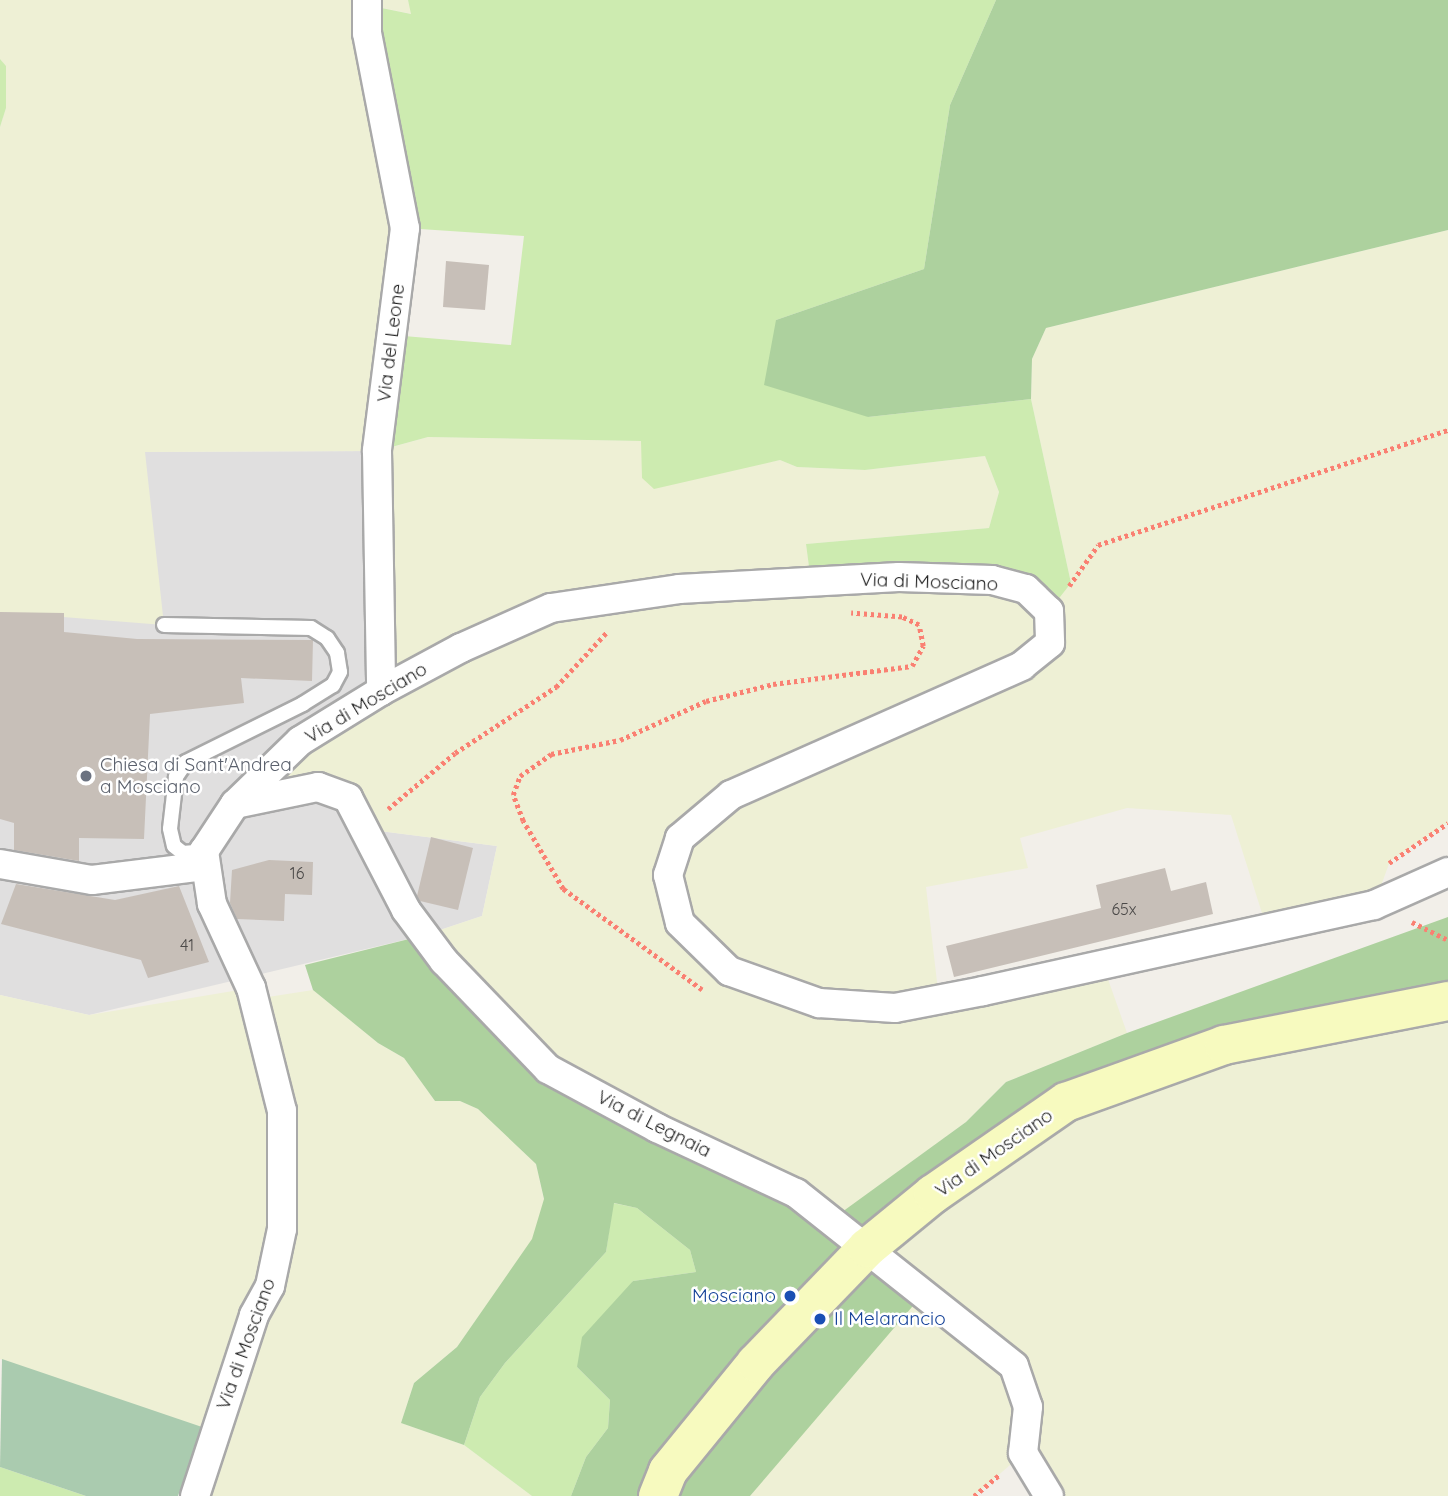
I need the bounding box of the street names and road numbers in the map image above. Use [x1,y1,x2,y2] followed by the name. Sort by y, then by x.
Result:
[372,282,410,404] street label: Via del Leone
[860,568,998,596] street label: Via di Mosciano
[301,658,431,748] street label: Via di Mosciano
[593,1086,715,1162] street label: Via di Legnaia
[931,1104,1057,1202] street label: Via di Mosciano
[212,1275,280,1413] street label: Via di Mosciano

